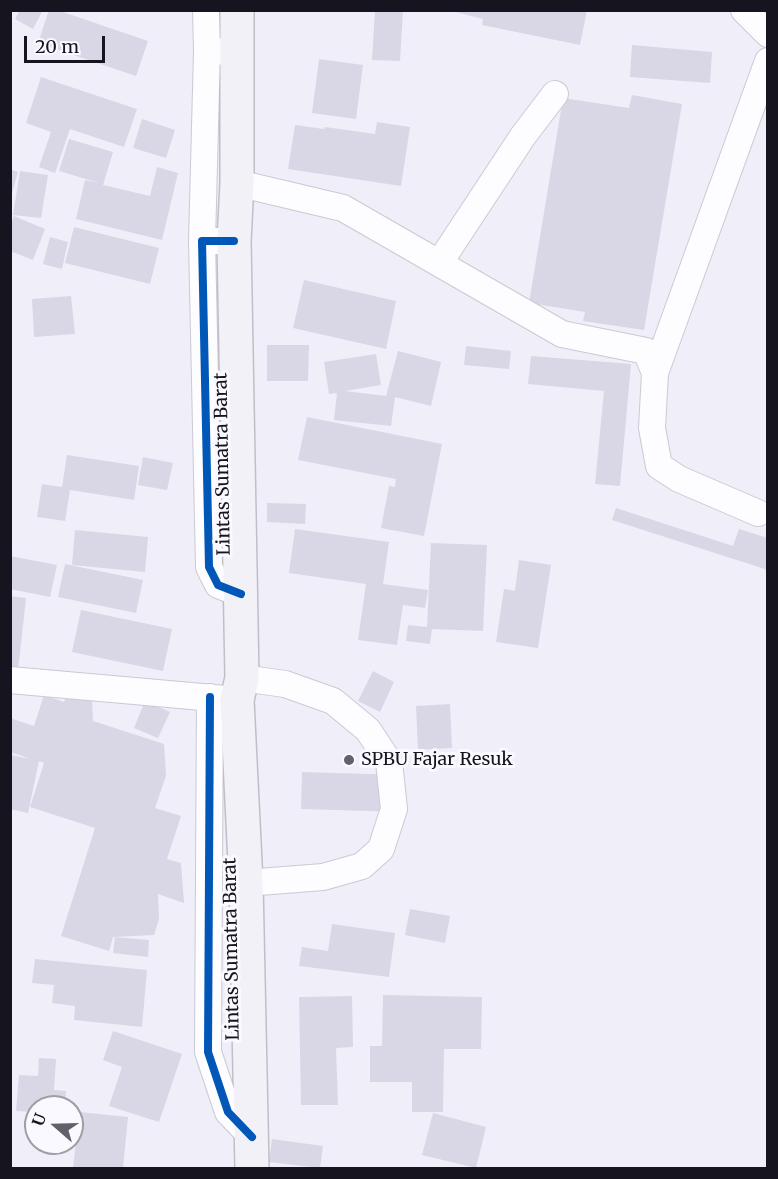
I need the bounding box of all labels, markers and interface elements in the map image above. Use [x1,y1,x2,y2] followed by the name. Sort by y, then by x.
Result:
[27,24,108,62] scale bar
[35,35,79,58] text: 20 m
[211,372,235,556] street label: Lintas Sumatra Barat
[361,749,513,771] place label: SPBU Fajar Resuk
[342,753,356,767] marker: SPBU Fajar Resuk
[220,857,244,1041] street label: Lintas Sumatra Barat
[24,1095,84,1155] north arrow
[28,1111,50,1129] text: U

